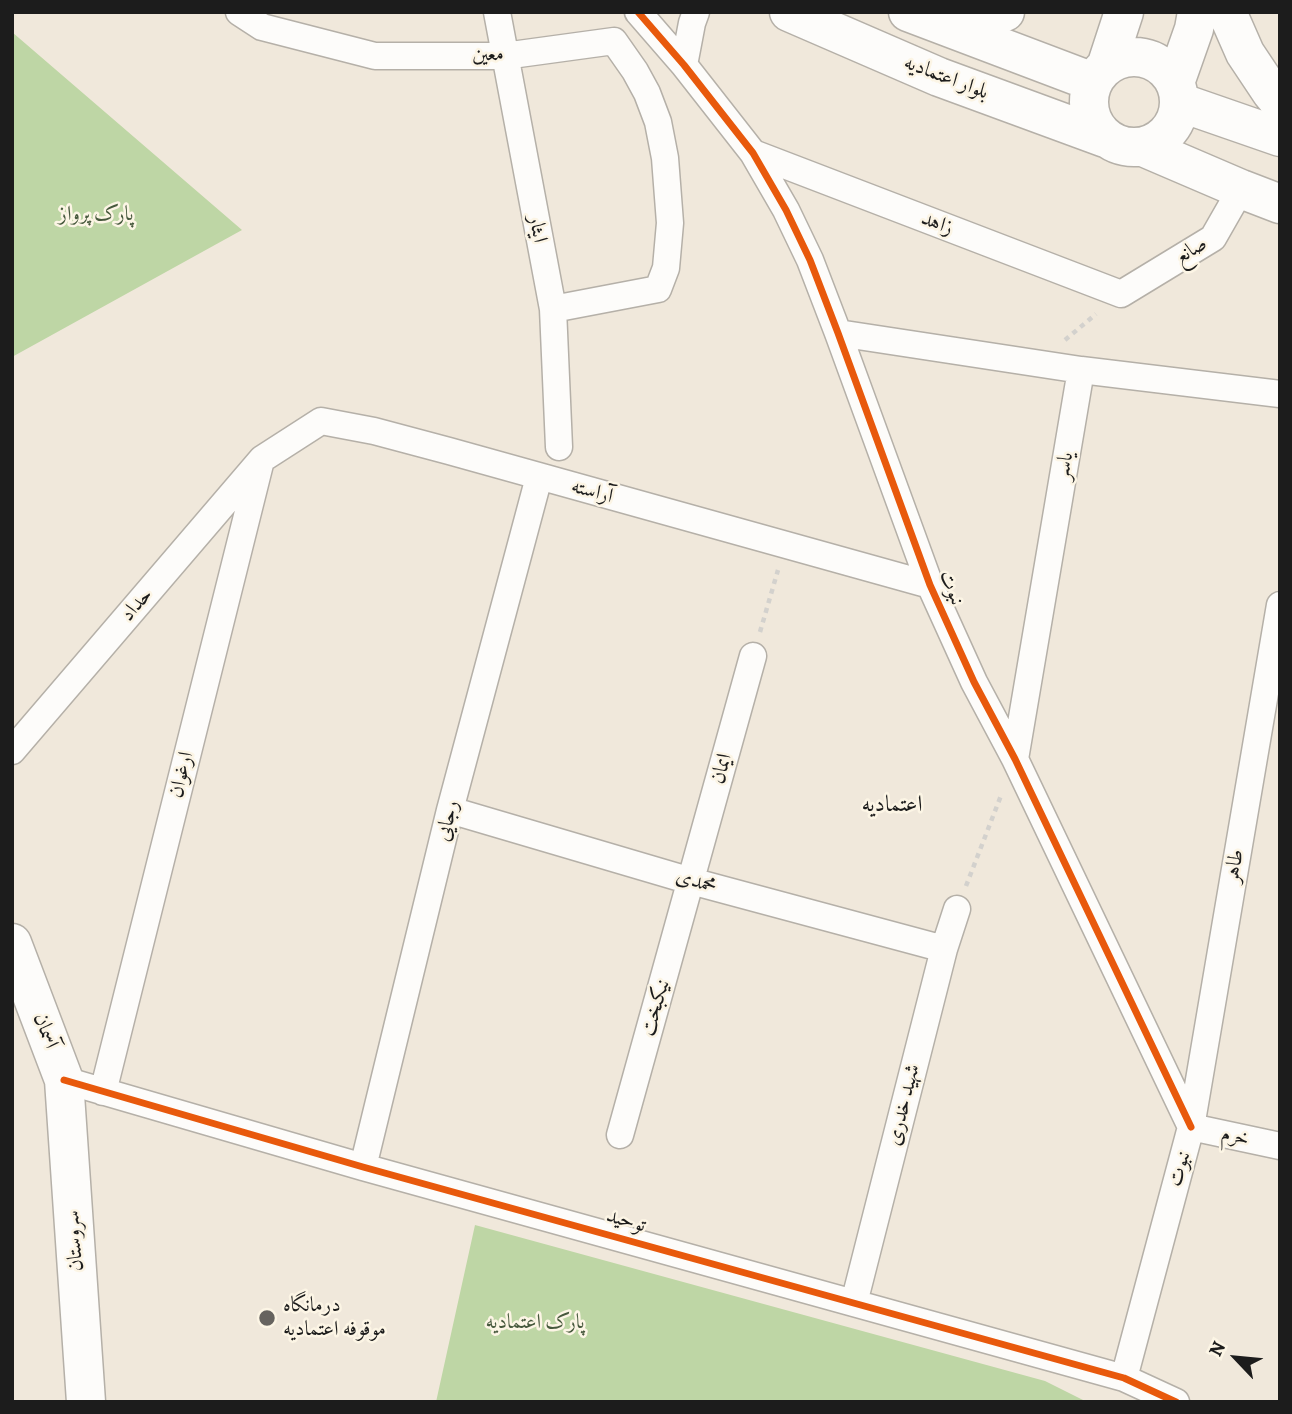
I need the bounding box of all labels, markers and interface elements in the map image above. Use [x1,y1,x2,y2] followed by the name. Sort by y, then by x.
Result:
[472,42,504,68] street label: معین
[900,50,992,106] street label: بلوار اعتمادیه
[59,202,133,228] park label: پارک پرواز
[917,206,957,242] street label: زاهد
[522,213,552,245] street label: ایثار
[1170,231,1212,271] street label: صانع
[1050,450,1080,482] street label: یاسر
[568,474,616,510] street label: آراسته
[932,567,970,609] street label: نبوت
[115,583,159,627] street label: حداد
[164,749,200,801] street label: ارغوان
[706,751,738,787] street label: ایمان
[862,791,922,819] district label: اعتمادیه
[431,798,465,844] street label: رجایی
[1220,847,1250,885] street label: طاهر
[673,864,719,900] street label: محمدی
[636,977,676,1039] street label: نیکبخت
[27,1010,63,1052] street label: آسمان
[882,1062,926,1148] street label: شهید خدری
[1219,1122,1251,1152] street label: خرم
[1163,1148,1197,1190] street label: نبوت
[603,1203,649,1239] street label: توحید
[60,1210,90,1272] street label: سروستان
[283,1293,386,1343] place label: درمانگاه موقوفه اعتمادیه
[257,1308,277,1328] marker: درمانگاه موقوفه اعتمادیه
[485,1310,585,1336] park label: پارک اعتمادیه
[1201,1323,1271,1393] north arrow
[1202,1337,1232,1361] text: N

